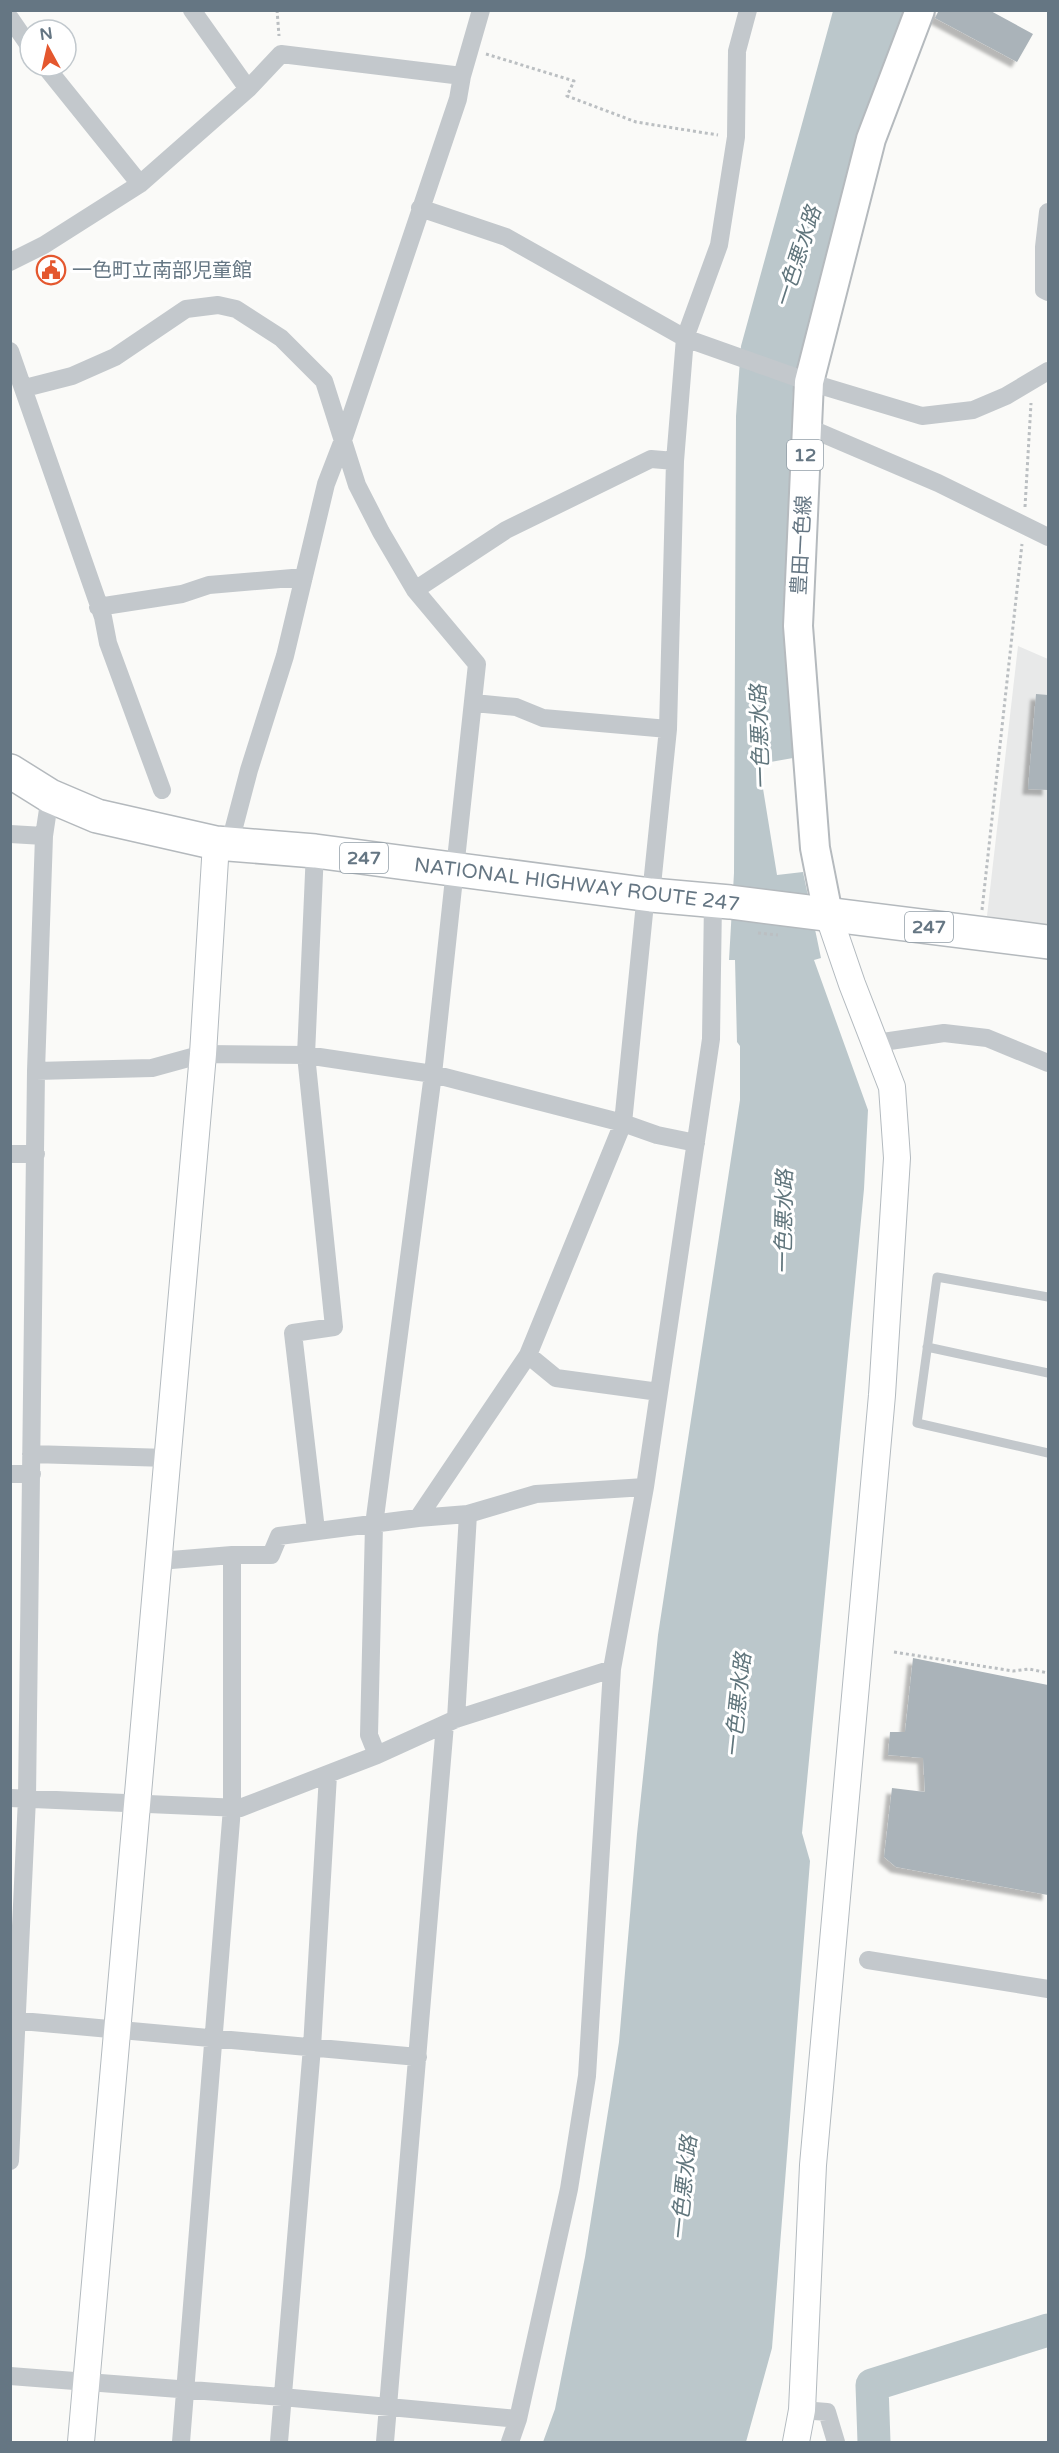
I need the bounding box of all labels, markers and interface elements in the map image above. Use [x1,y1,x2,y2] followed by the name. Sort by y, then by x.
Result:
[18,18,78,78] north arrow
[38,23,54,45] text: N
[770,201,827,311] water label: 一色悪水路
[35,254,67,286] public building icon: 一色町立南部児童館
[72,259,252,283] place label: 一色町立南部児童館
[787,440,823,470] road number: 12
[787,494,817,596] street label: 豊田一色線
[746,682,775,790] water label: 一色悪水路
[340,843,388,873] road number: 247
[413,853,741,917] street label: NATIONAL HIGHWAY ROUTE 247
[905,912,953,942] road number: 247
[771,1167,798,1275] water label: 一色悪水路
[721,1650,757,1759] water label: 一色悪水路
[667,2133,703,2242] water label: 一色悪水路

